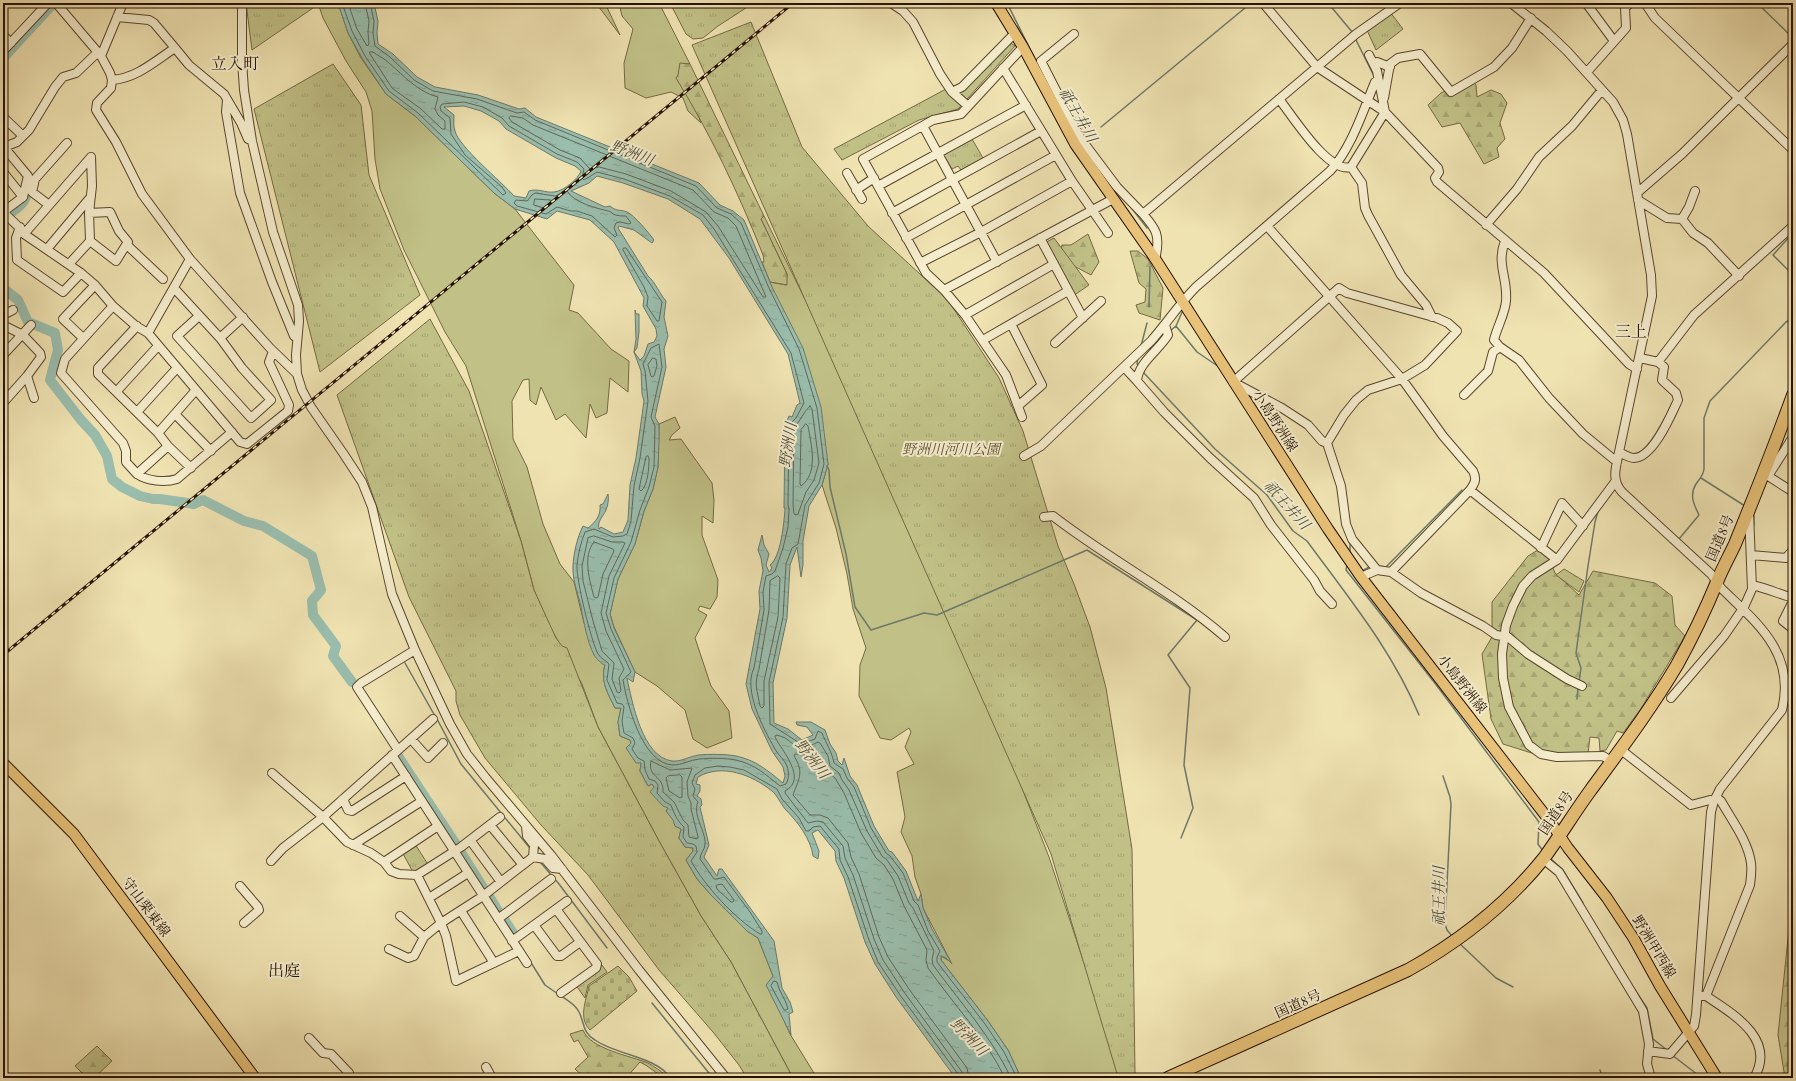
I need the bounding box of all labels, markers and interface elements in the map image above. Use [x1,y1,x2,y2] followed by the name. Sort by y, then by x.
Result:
[211,53,259,75] district label: 立入町
[1054,84,1103,148] water label: 祇王井川
[607,136,658,171] water label: 野洲川
[1615,321,1647,343] district label: 三上
[1248,386,1302,456] street label: 小島野洲線
[775,419,802,469] water label: 野洲川
[902,440,1002,459] park label: 野洲川河川公園
[1259,476,1316,535] water label: 祇王井川
[1702,512,1738,564] street label: 国道8号
[1433,651,1491,717] street label: 小島野洲線
[790,735,835,784] water label: 野洲川
[1534,787,1578,839] street label: 国道8号
[1429,864,1449,926] water label: 祇王井川
[117,873,175,941] street label: 守山栗東線
[1628,912,1680,982] street label: 野洲甲西線
[268,960,300,982] district label: 出庭
[1272,985,1324,1023] street label: 国道8号
[946,1014,993,1062] water label: 野洲川

